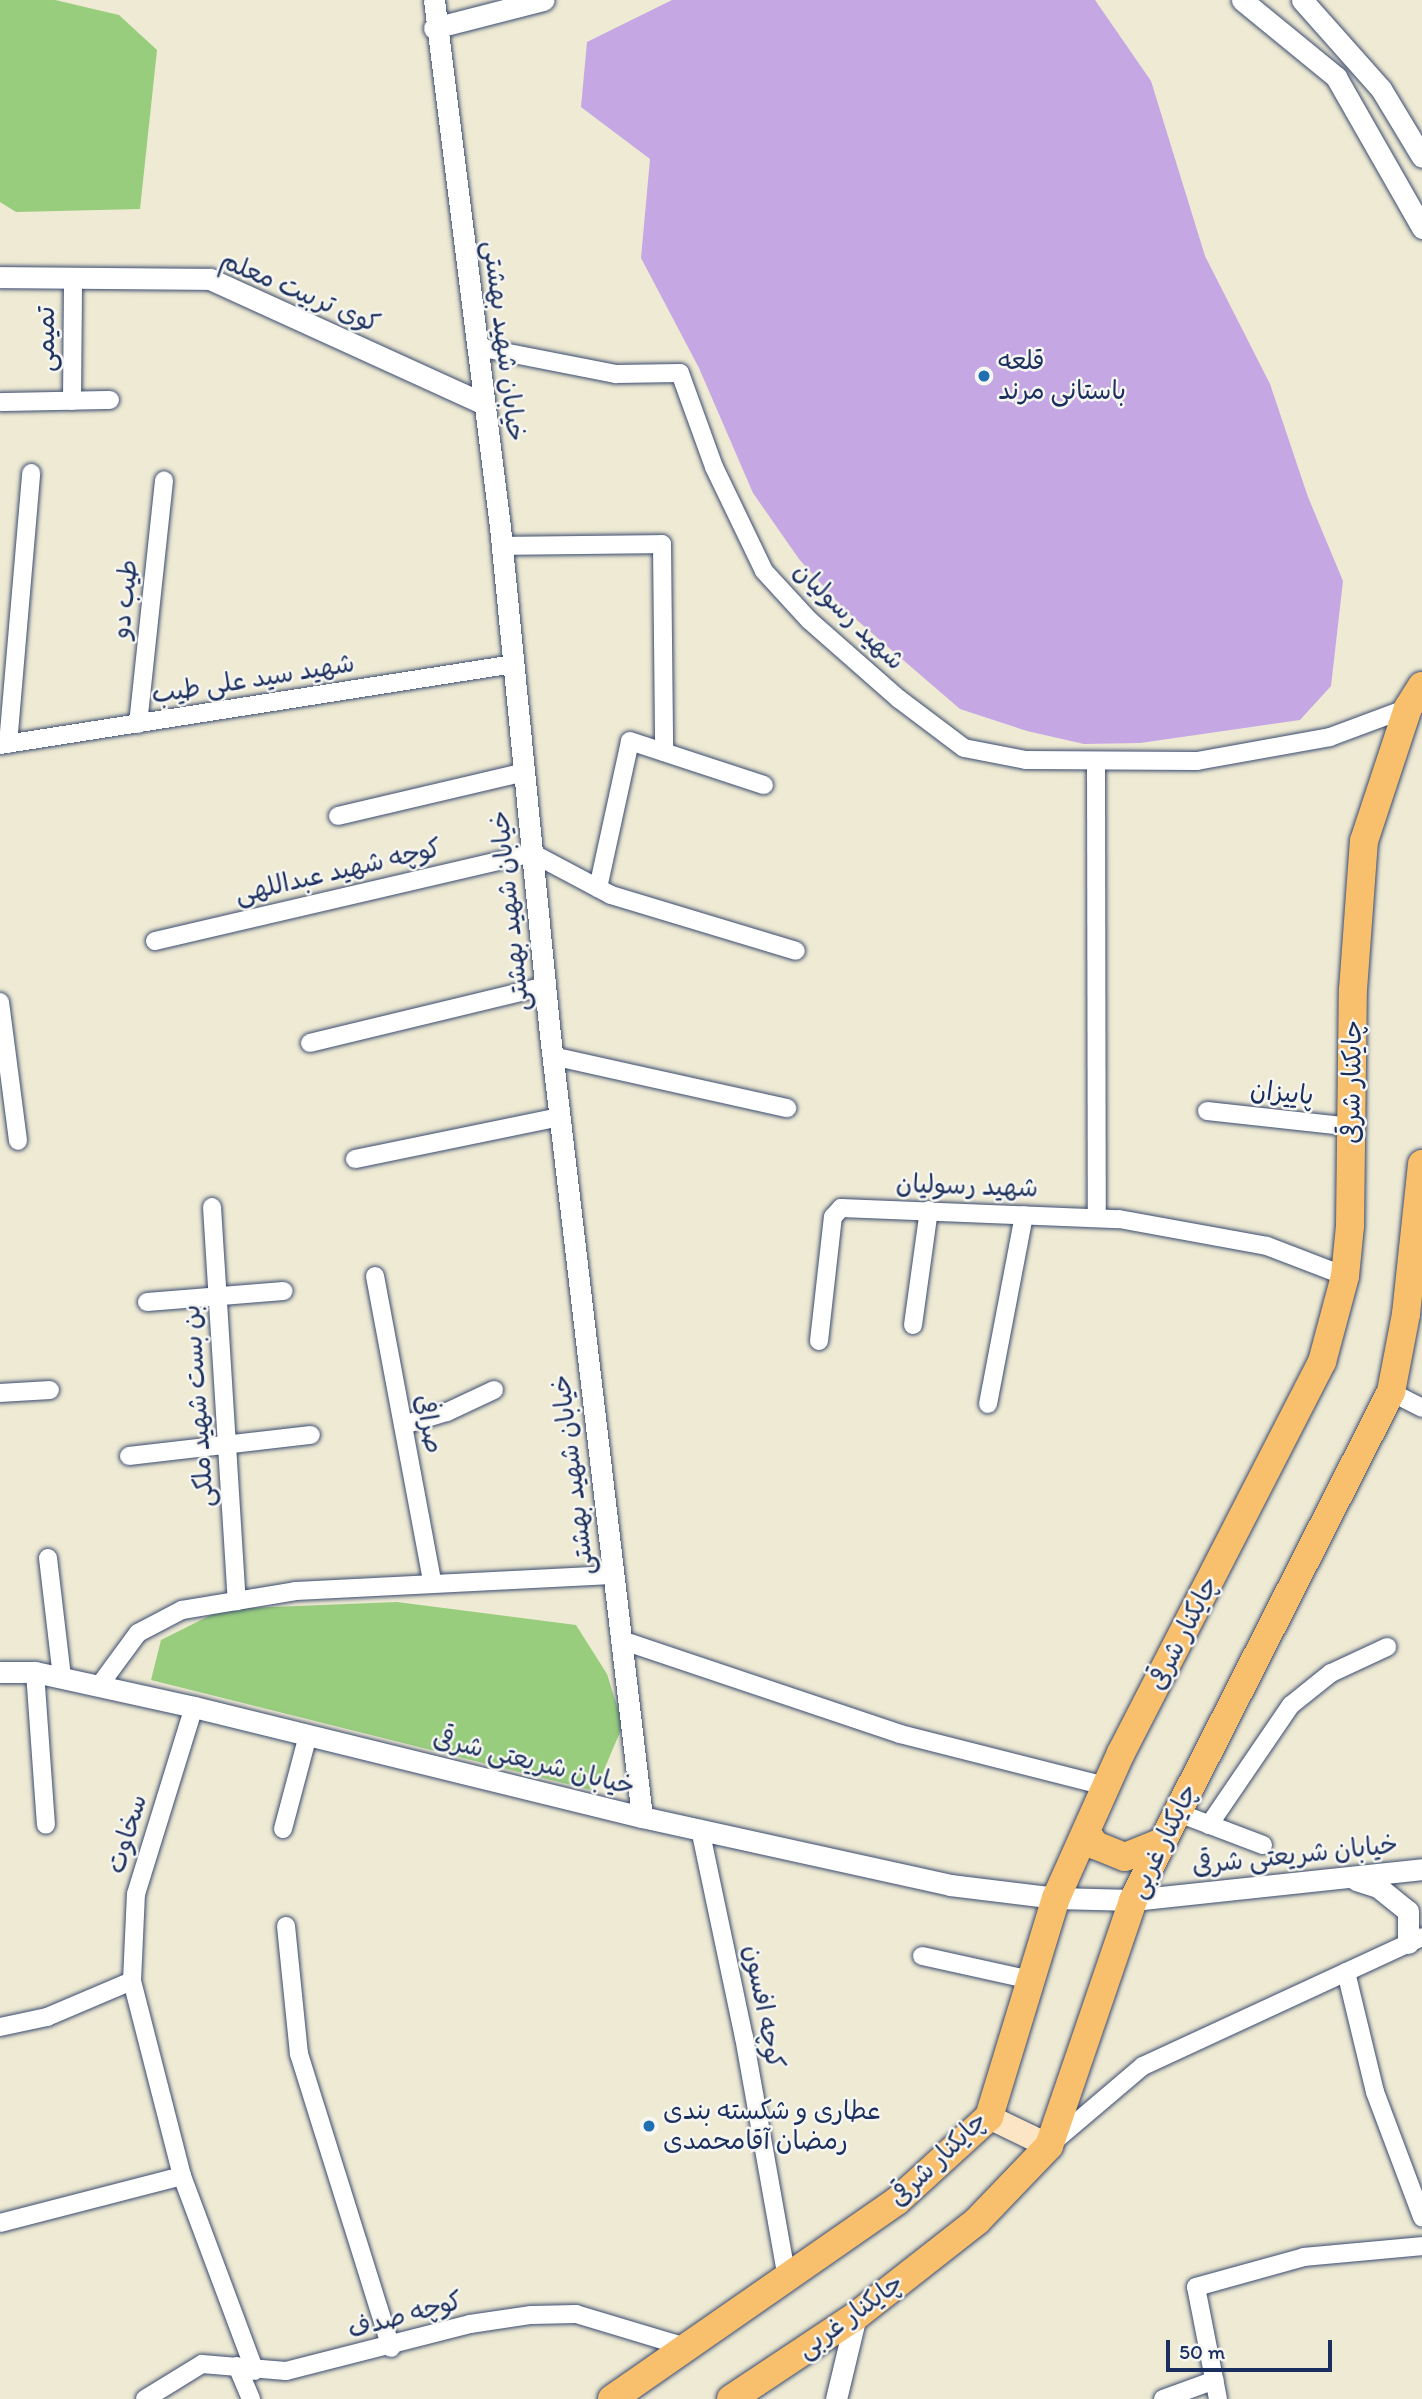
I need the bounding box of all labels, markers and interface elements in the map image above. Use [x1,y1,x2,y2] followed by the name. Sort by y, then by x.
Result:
[476,239,532,443] street label: خیابان شهید بهشتی
[215,244,385,340] street label: کوی تربیت معلم
[30,306,62,372] street label: تمیمی
[998,345,1126,406] place label: قلعه باستانی مرند
[976,368,992,384] marker: قلعه باستانی مرند
[787,555,911,677] street label: شهید رسولیان
[105,558,145,640] street label: طیب دو
[149,648,357,710] street label: شهید سید علی طیب
[484,809,536,1013] street label: خیابان شهید بهشتی
[232,832,444,910] street label: کوچه شهید عبداللهی
[1335,1020,1369,1144] street label: چایکنار شرقی
[1249,1074,1315,1112] street label: پاییزان
[895,1168,1039,1204] street label: شهید رسولیان
[175,1304,221,1508] street label: بن بست شهید ملکی
[545,1373,601,1577] street label: خیابان شهید بهشتی
[408,1392,450,1456] street label: صرافی
[1141,1571,1225,1695] street label: چایکنار شرقی
[430,1722,638,1802] street label: خیابان شریعتی شرقی
[1122,1779,1204,1903] street label: چایکنار غربی
[100,1791,154,1877] street label: سخاوت
[1190,1829,1400,1881] street label: خیابان شریعتی شرقی
[737,1942,791,2072] street label: كوچه افسون
[663,2095,881,2156] place label: عطاری و شکسته بندی رمضان آقامحمدی
[883,2105,993,2213] street label: چایکنار شرقی
[641,2118,657,2134] marker: عطاری و شکسته بندی رمضان آقامحمدی
[791,2267,909,2365] street label: چایکنار غربی
[344,2285,466,2345] street label: کوچه صدف
[1170,2326,1336,2370] scale bar
[1179,2339,1225,2364] text: 50 m

